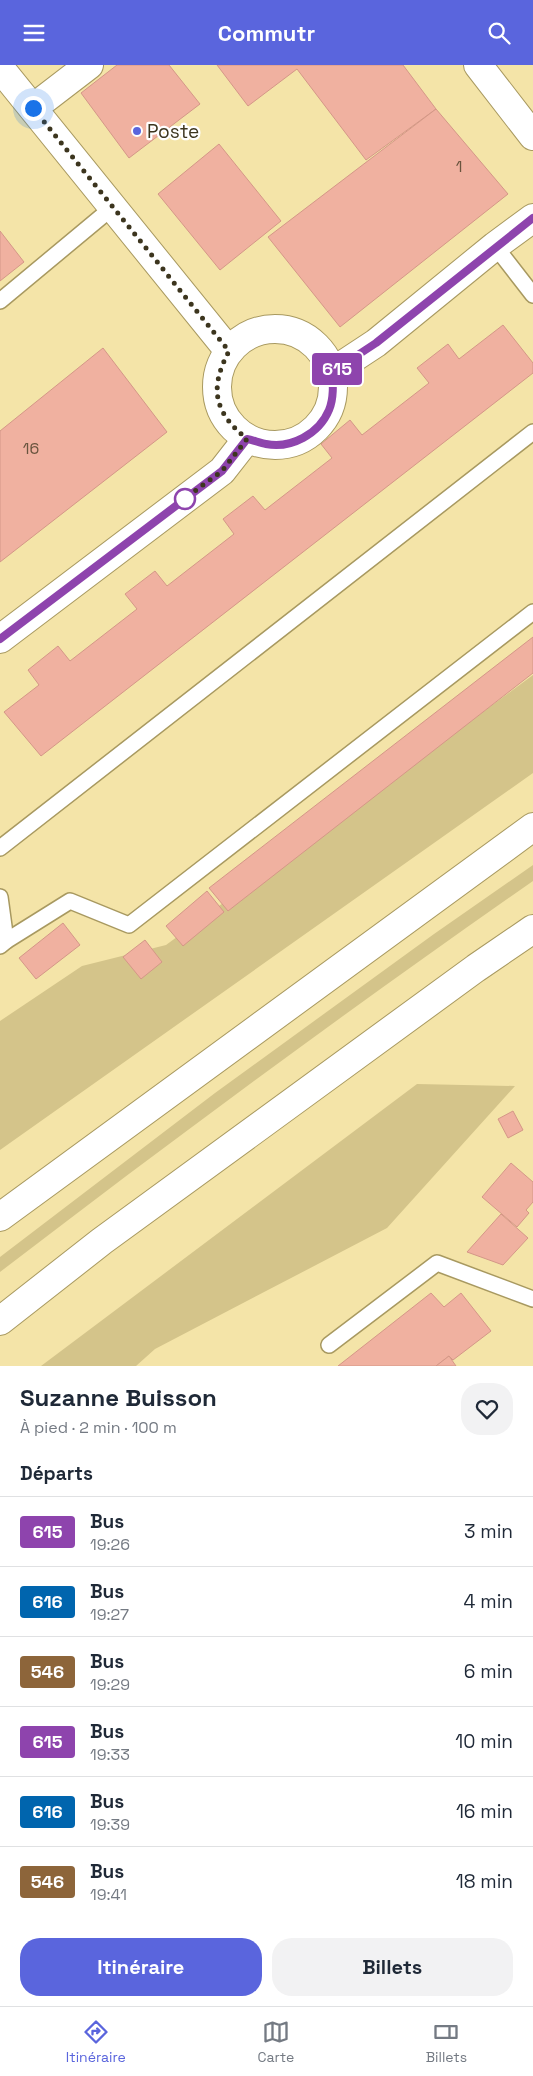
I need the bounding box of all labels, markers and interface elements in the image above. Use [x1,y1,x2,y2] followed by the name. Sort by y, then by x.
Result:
[20,19,48,47] icon: menu
[218,19,315,47] text: Commutr
[485,19,513,47] icon: search
[21,96,46,121] your location
[147,119,199,144] place label: Poste
[131,125,143,137] marker: Poste
[456,156,462,177] house number: 1
[308,353,366,385] line badge: 615
[322,357,352,380] text: 615
[23,438,39,459] house number: 16
[174,488,196,510] unlabelled marker
[20,1382,217,1413] text: Suzanne Buisson
[461,1383,513,1435] button: heart
[20,1417,177,1438] text: À pied · 2 min · 100 m
[20,1461,93,1486] text: Départs
[90,1509,124,1534] text: Bus
[464,1519,513,1544] text: 3 min
[33,1520,63,1543] text: 615
[90,1534,130,1555] text: 19:26
[90,1579,124,1604] text: Bus
[464,1589,513,1614] text: 4 min
[32,1590,63,1613] text: 616
[90,1604,129,1625] text: 19:27
[90,1649,124,1674] text: Bus
[464,1659,513,1684] text: 6 min
[31,1660,64,1683] text: 546
[90,1674,130,1695] text: 19:29
[90,1719,124,1744] text: Bus
[455,1729,513,1754] text: 10 min
[33,1730,63,1753] text: 615
[90,1744,130,1765] text: 19:33
[90,1789,124,1814] text: Bus
[456,1799,513,1824] text: 16 min
[32,1800,63,1823] text: 616
[90,1814,130,1835] text: 19:39
[90,1859,124,1884] text: Bus
[456,1869,513,1894] text: 18 min
[31,1870,64,1893] text: 546
[90,1884,127,1905] text: 19:41
[20,1938,262,1996] button: Itinéraire
[272,1938,513,1996] button: Billets
[66,2018,126,2066] tab: Itinéraire
[257,2018,294,2066] tab: Carte
[426,2018,467,2066] tab: Billets

